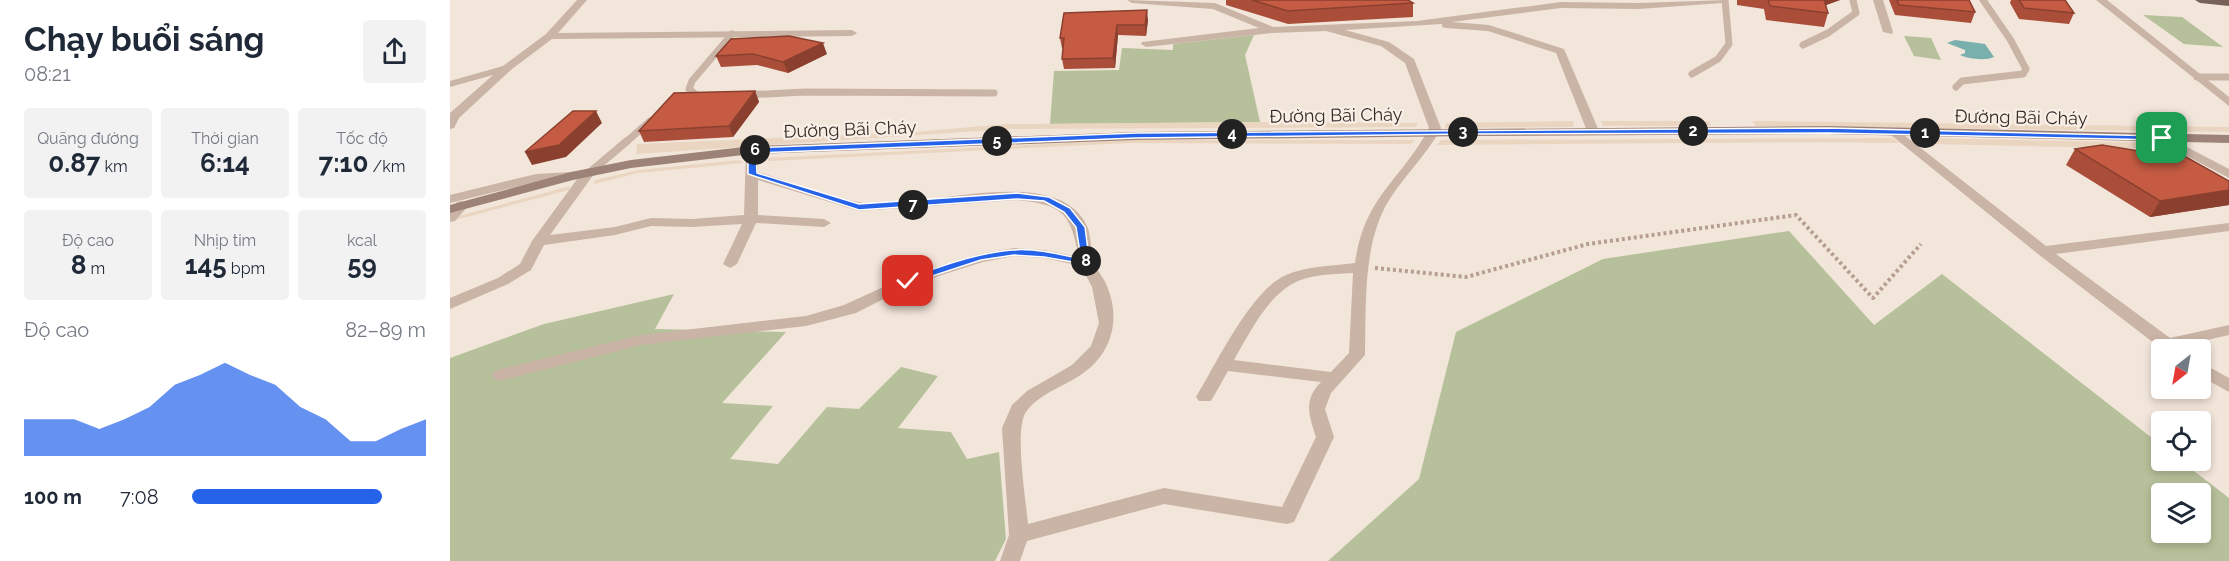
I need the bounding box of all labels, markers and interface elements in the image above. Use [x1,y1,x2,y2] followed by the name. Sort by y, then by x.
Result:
[24,20,265,59] text: Chạy buổi sáng
[363,20,426,83] button: share
[24,62,71,86] text: 08:21
[1269,103,1403,127] street label: Đường Bãi Cháy
[1954,105,2088,129] street label: Đường Bãi Cháy
[2136,112,2187,163] pin
[783,116,917,142] street label: Đường Bãi Cháy
[1678,116,1708,146] pin: 2
[1448,117,1478,147] pin: 3
[1910,118,1940,148] pin: 1
[1217,119,1247,149] pin: 4
[1688,121,1698,140] text: 2
[2145,121,2178,154] icon: arrive
[1459,122,1467,141] text: 3
[1921,123,1929,142] text: 1
[1227,124,1237,143] text: 4
[982,126,1012,156] pin: 5
[37,129,139,148] text: Quãng đường
[191,129,259,148] text: Thời gian
[336,129,388,148] text: Tốc độ
[993,131,1001,150] text: 5
[740,135,770,165] pin: 6
[750,140,760,159] text: 6
[48,148,100,178] text: 0.87
[200,148,250,178] text: 6:14
[319,148,368,178] text: 7:10
[100,157,128,176] text: km
[368,157,405,176] text: /km
[898,190,928,220] pin: 7
[909,195,917,214] text: 7
[62,231,114,250] text: Độ cao
[194,231,256,250] text: Nhịp tim
[347,231,377,250] text: kcal
[1071,246,1101,276] pin: 8
[71,250,86,280] text: 8
[185,250,227,280] text: 145
[347,250,377,280] text: 59
[1081,251,1091,270] text: 8
[882,255,933,306] pin
[86,259,105,278] text: m
[227,259,265,278] text: bpm
[891,264,924,297] icon: check
[24,318,89,342] text: Độ cao
[345,318,426,342] text: 82–89 m
[2151,339,2211,399] north arrow
[2151,339,2211,543] map controls
[2151,411,2211,471] button: locate
[2151,483,2211,543] button: layers
[24,485,82,509] text: 100 m
[120,485,159,509] text: 7:08

